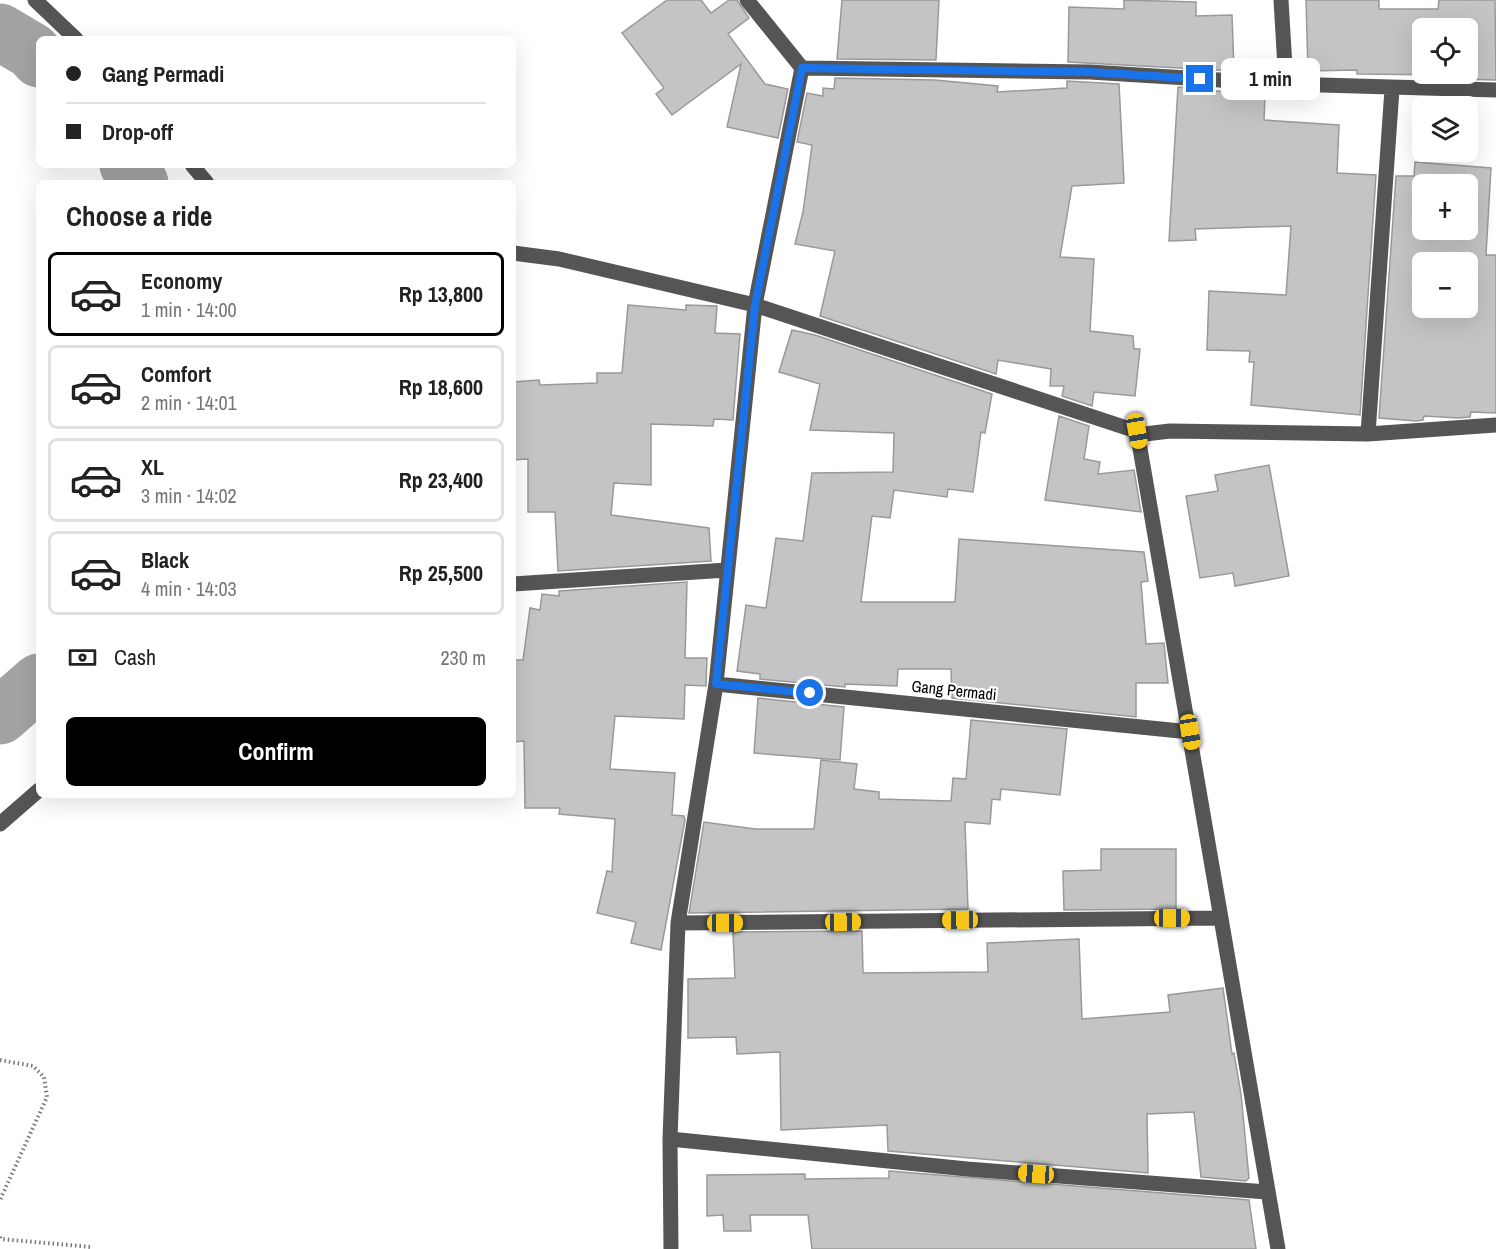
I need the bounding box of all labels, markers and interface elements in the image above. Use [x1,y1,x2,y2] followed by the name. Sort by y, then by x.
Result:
[1412,18,1478,318] map controls
[1412,18,1478,84] button: locate
[1221,58,1320,100] callout: 1 min
[102,59,224,89] text: Gang Permadi
[1186,65,1213,92] route end
[1249,65,1292,92] text: 1 min
[1412,96,1478,162] button: layers
[102,117,173,147] text: Drop-off
[1412,174,1478,240] button: +
[66,198,212,234] text: Choose a ride
[1412,252,1478,318] button: −
[141,266,222,296] text: Economy
[69,267,123,321] icon: car
[399,279,483,309] text: Rp 13,800
[141,296,237,323] text: 1 min · 14:00
[141,359,211,389] text: Comfort
[69,360,123,414] icon: car
[399,372,483,402] text: Rp 18,600
[141,389,237,416] text: 2 min · 14:01
[1125,412,1149,450] car
[141,452,164,482] text: XL
[69,453,123,507] icon: car
[399,465,483,495] text: Rp 23,400
[141,482,237,509] text: 3 min · 14:02
[141,545,189,575] text: Black
[69,546,123,600] icon: car
[399,558,483,588] text: Rp 25,500
[141,575,237,602] text: 4 min · 14:03
[66,641,99,674] icon: cash
[114,642,156,672] text: Cash
[440,644,486,671] text: 230 m
[910,675,998,705] street label: Gang Permadi
[796,679,823,706] route start
[1178,713,1202,751] car
[66,717,486,786] button: Confirm
[1154,909,1190,927] car
[942,911,978,929] car
[825,913,861,931] car
[707,914,743,932] car
[1017,1164,1055,1184] car

